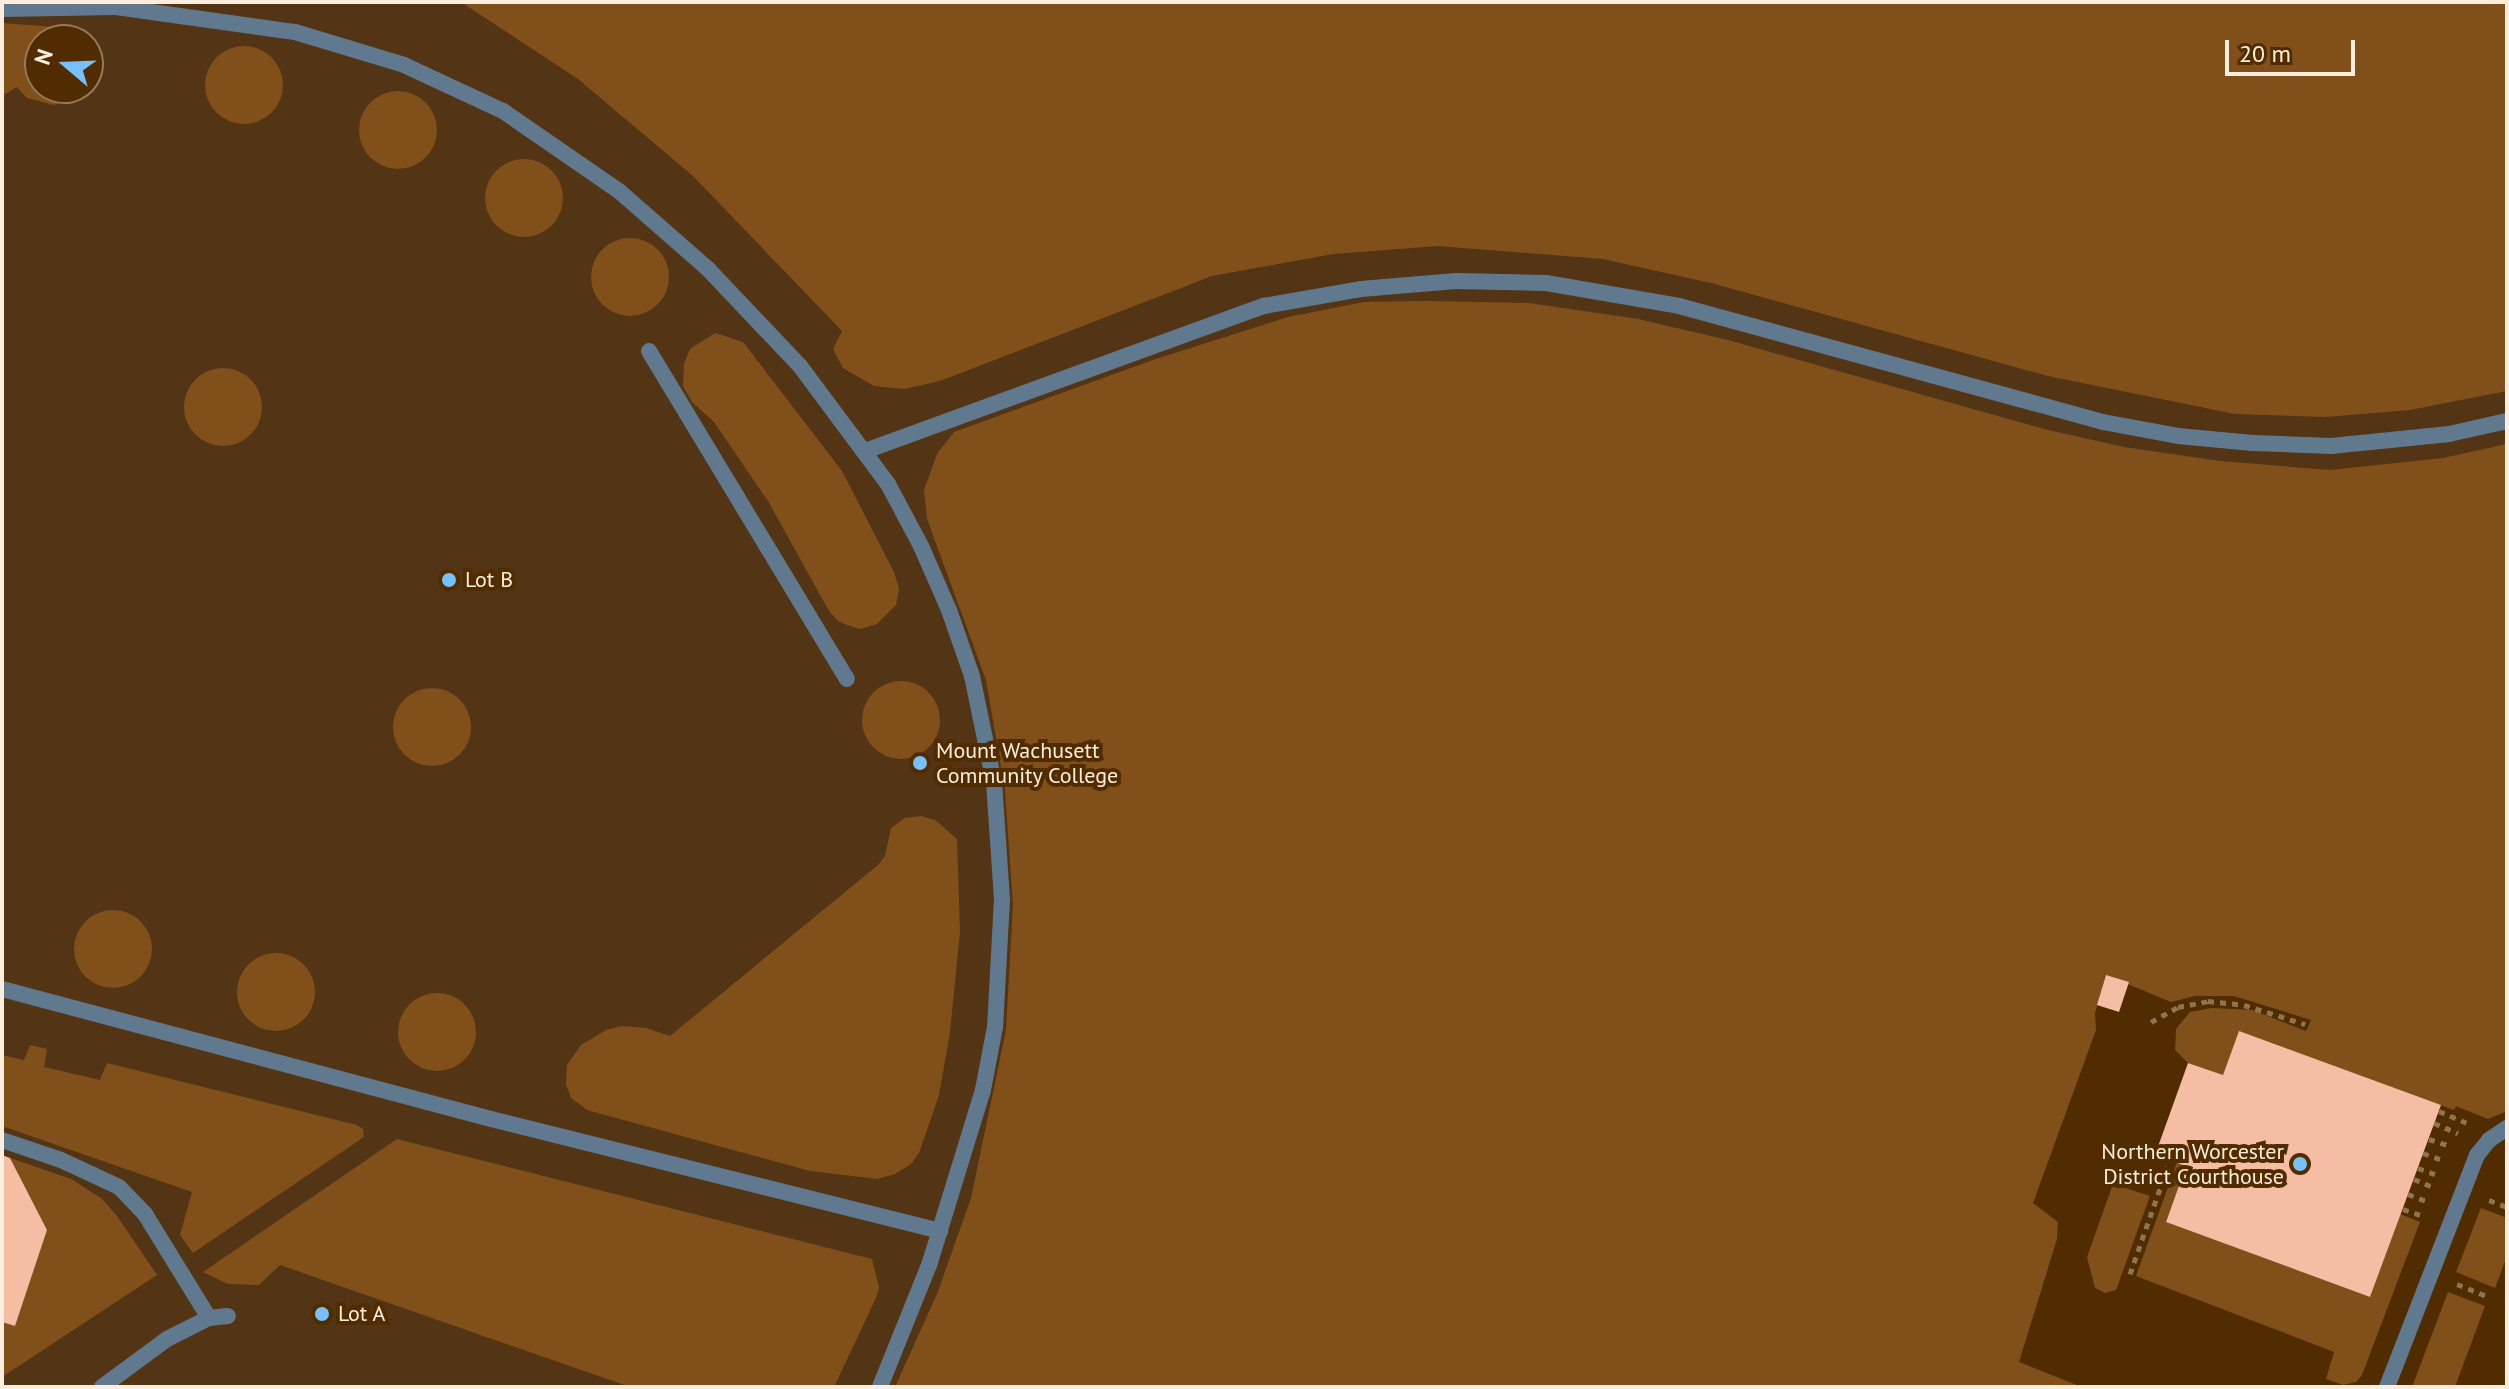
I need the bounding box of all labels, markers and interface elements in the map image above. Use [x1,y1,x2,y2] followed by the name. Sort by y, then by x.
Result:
[24,24,104,104] north arrow
[2229,24,2359,74] scale bar
[2239,38,2291,69] text: 20 m
[28,45,59,68] text: N
[465,567,513,593] place label: Lot B
[440,571,458,589] marker: Lot B
[936,737,1119,788] place label: Mount Wachusett Community College
[911,754,929,772] marker: Mount Wachusett Community College
[2101,1138,2284,1190] place label: Northern Worcester District Courthouse
[2291,1155,2309,1173] marker: Northern Worcester District Courthouse
[338,1301,386,1327] place label: Lot A
[313,1305,331,1323] marker: Lot A

